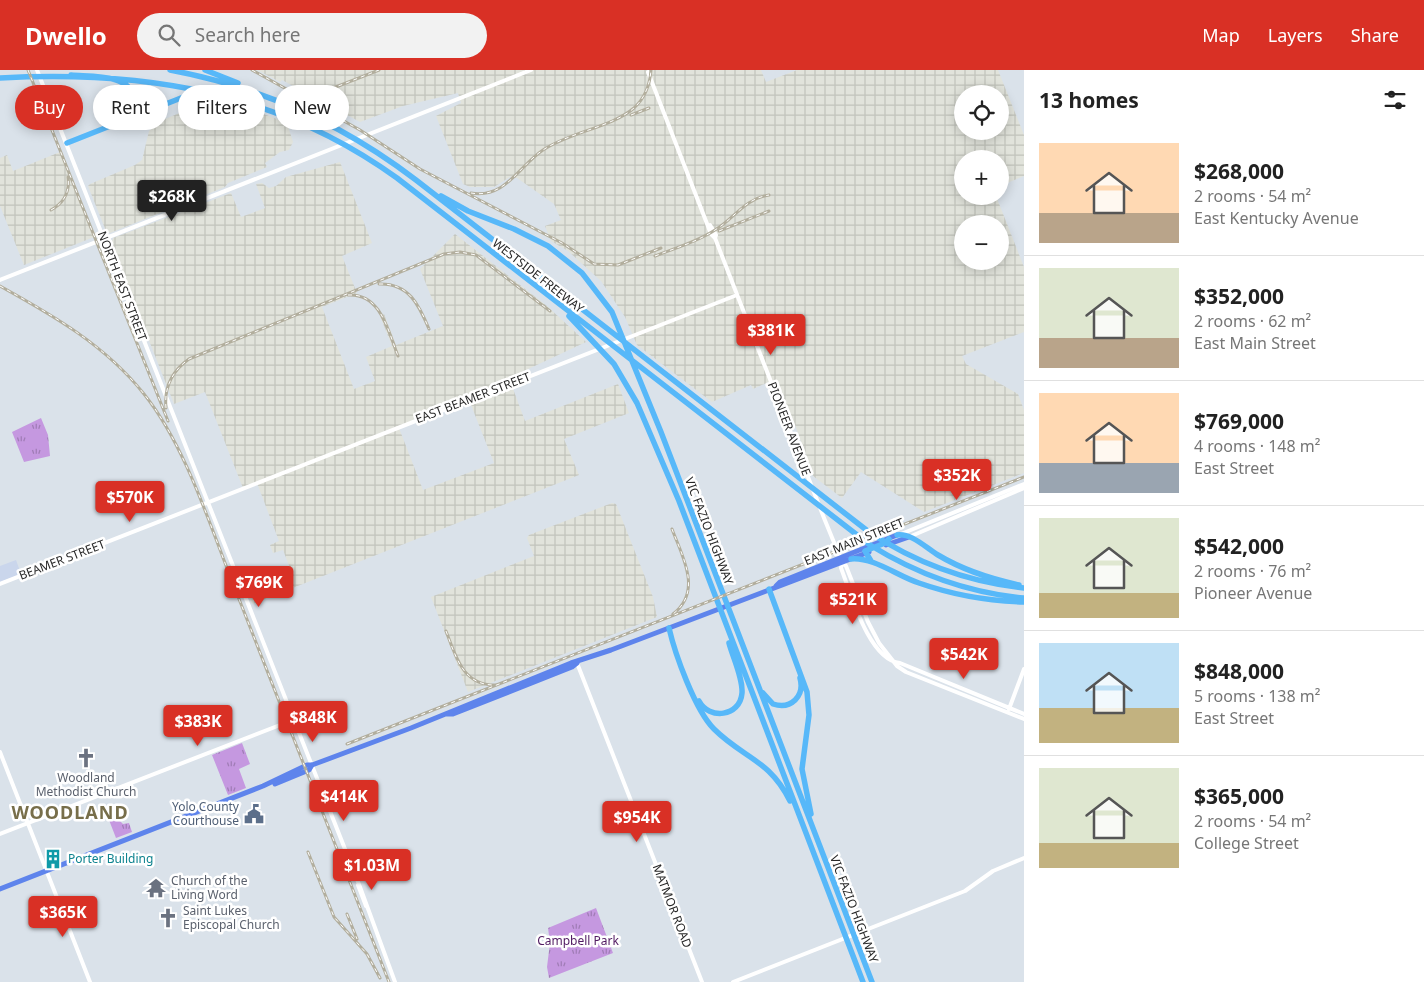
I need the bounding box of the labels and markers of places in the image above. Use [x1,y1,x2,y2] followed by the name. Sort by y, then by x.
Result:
[137,180,207,222] pin: $268K
[736,314,806,356] pin: $381K
[922,458,992,501] pin: $352K
[95,480,165,523] pin: $570K
[224,566,294,608] pin: $769K
[818,582,888,625] pin: $521K
[929,638,999,680] pin: $542K
[278,700,348,743] pin: $848K
[163,704,233,747] pin: $383K
[75,747,97,769] church icon: Woodland Methodist Church
[36,769,136,800] place label: Woodland Methodist Church
[309,780,379,822] pin: $414K
[172,798,240,829] place label: Yolo County Courthouse
[602,800,672,843] pin: $954K
[243,803,265,825] public building icon: Yolo County Courthouse
[42,848,64,870] building icon: Porter Building
[331,848,413,891] pin: $1.03M
[68,850,153,867] place label: Porter Building
[171,872,248,903] place label: Church of the Living Word
[145,877,167,899] temple icon: Church of the Living Word
[28,896,98,938] pin: $365K
[183,902,280,933] place label: Saint Lukes Episcopal Church
[157,907,179,929] church icon: Saint Lukes Episcopal Church

